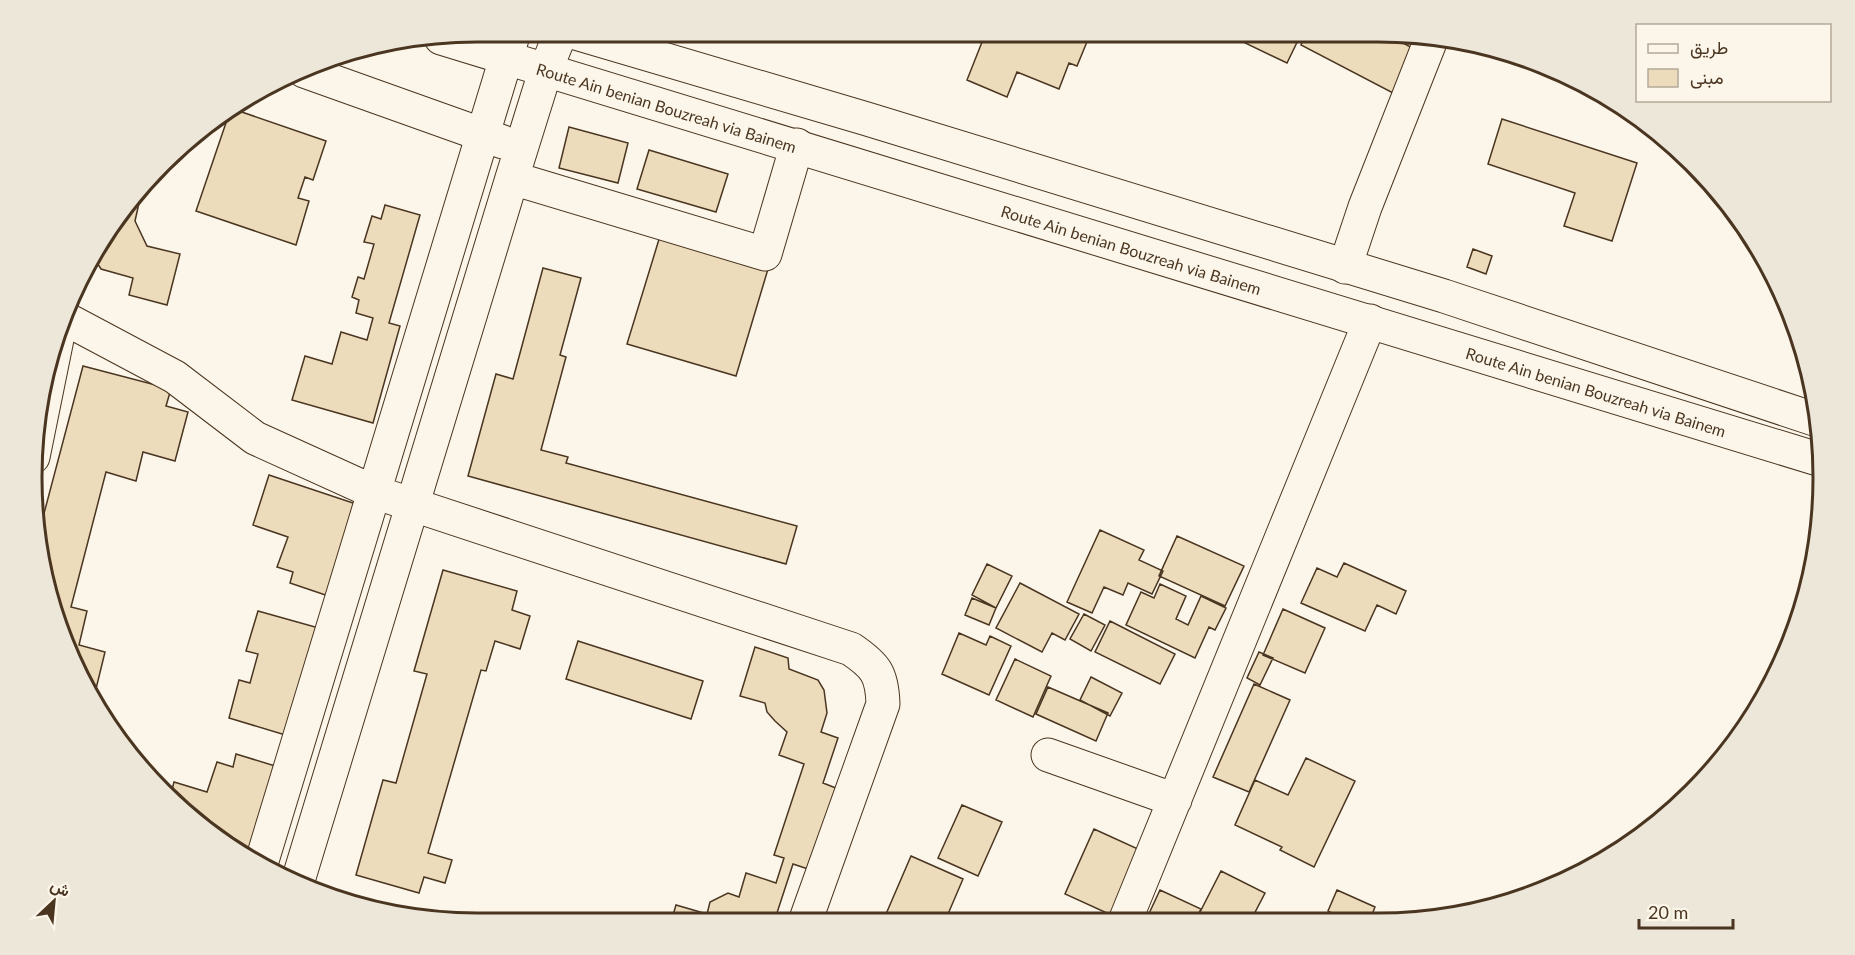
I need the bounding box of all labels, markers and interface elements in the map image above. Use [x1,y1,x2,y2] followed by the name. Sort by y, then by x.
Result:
[1636,24,1831,102] legend
[1690,36,1728,59] text: طريق
[534,58,799,156] street label: Route Ain benian Bouzreah via Bainem
[1690,66,1724,89] text: مبنى
[999,200,1264,298] street label: Route Ain benian Bouzreah via Bainem
[1464,343,1729,440] street label: Route Ain benian Bouzreah via Bainem
[24,871,84,931] north arrow
[48,874,74,901] text: ش
[1639,892,1734,930] scale bar
[1648,901,1688,923] text: 20 m

